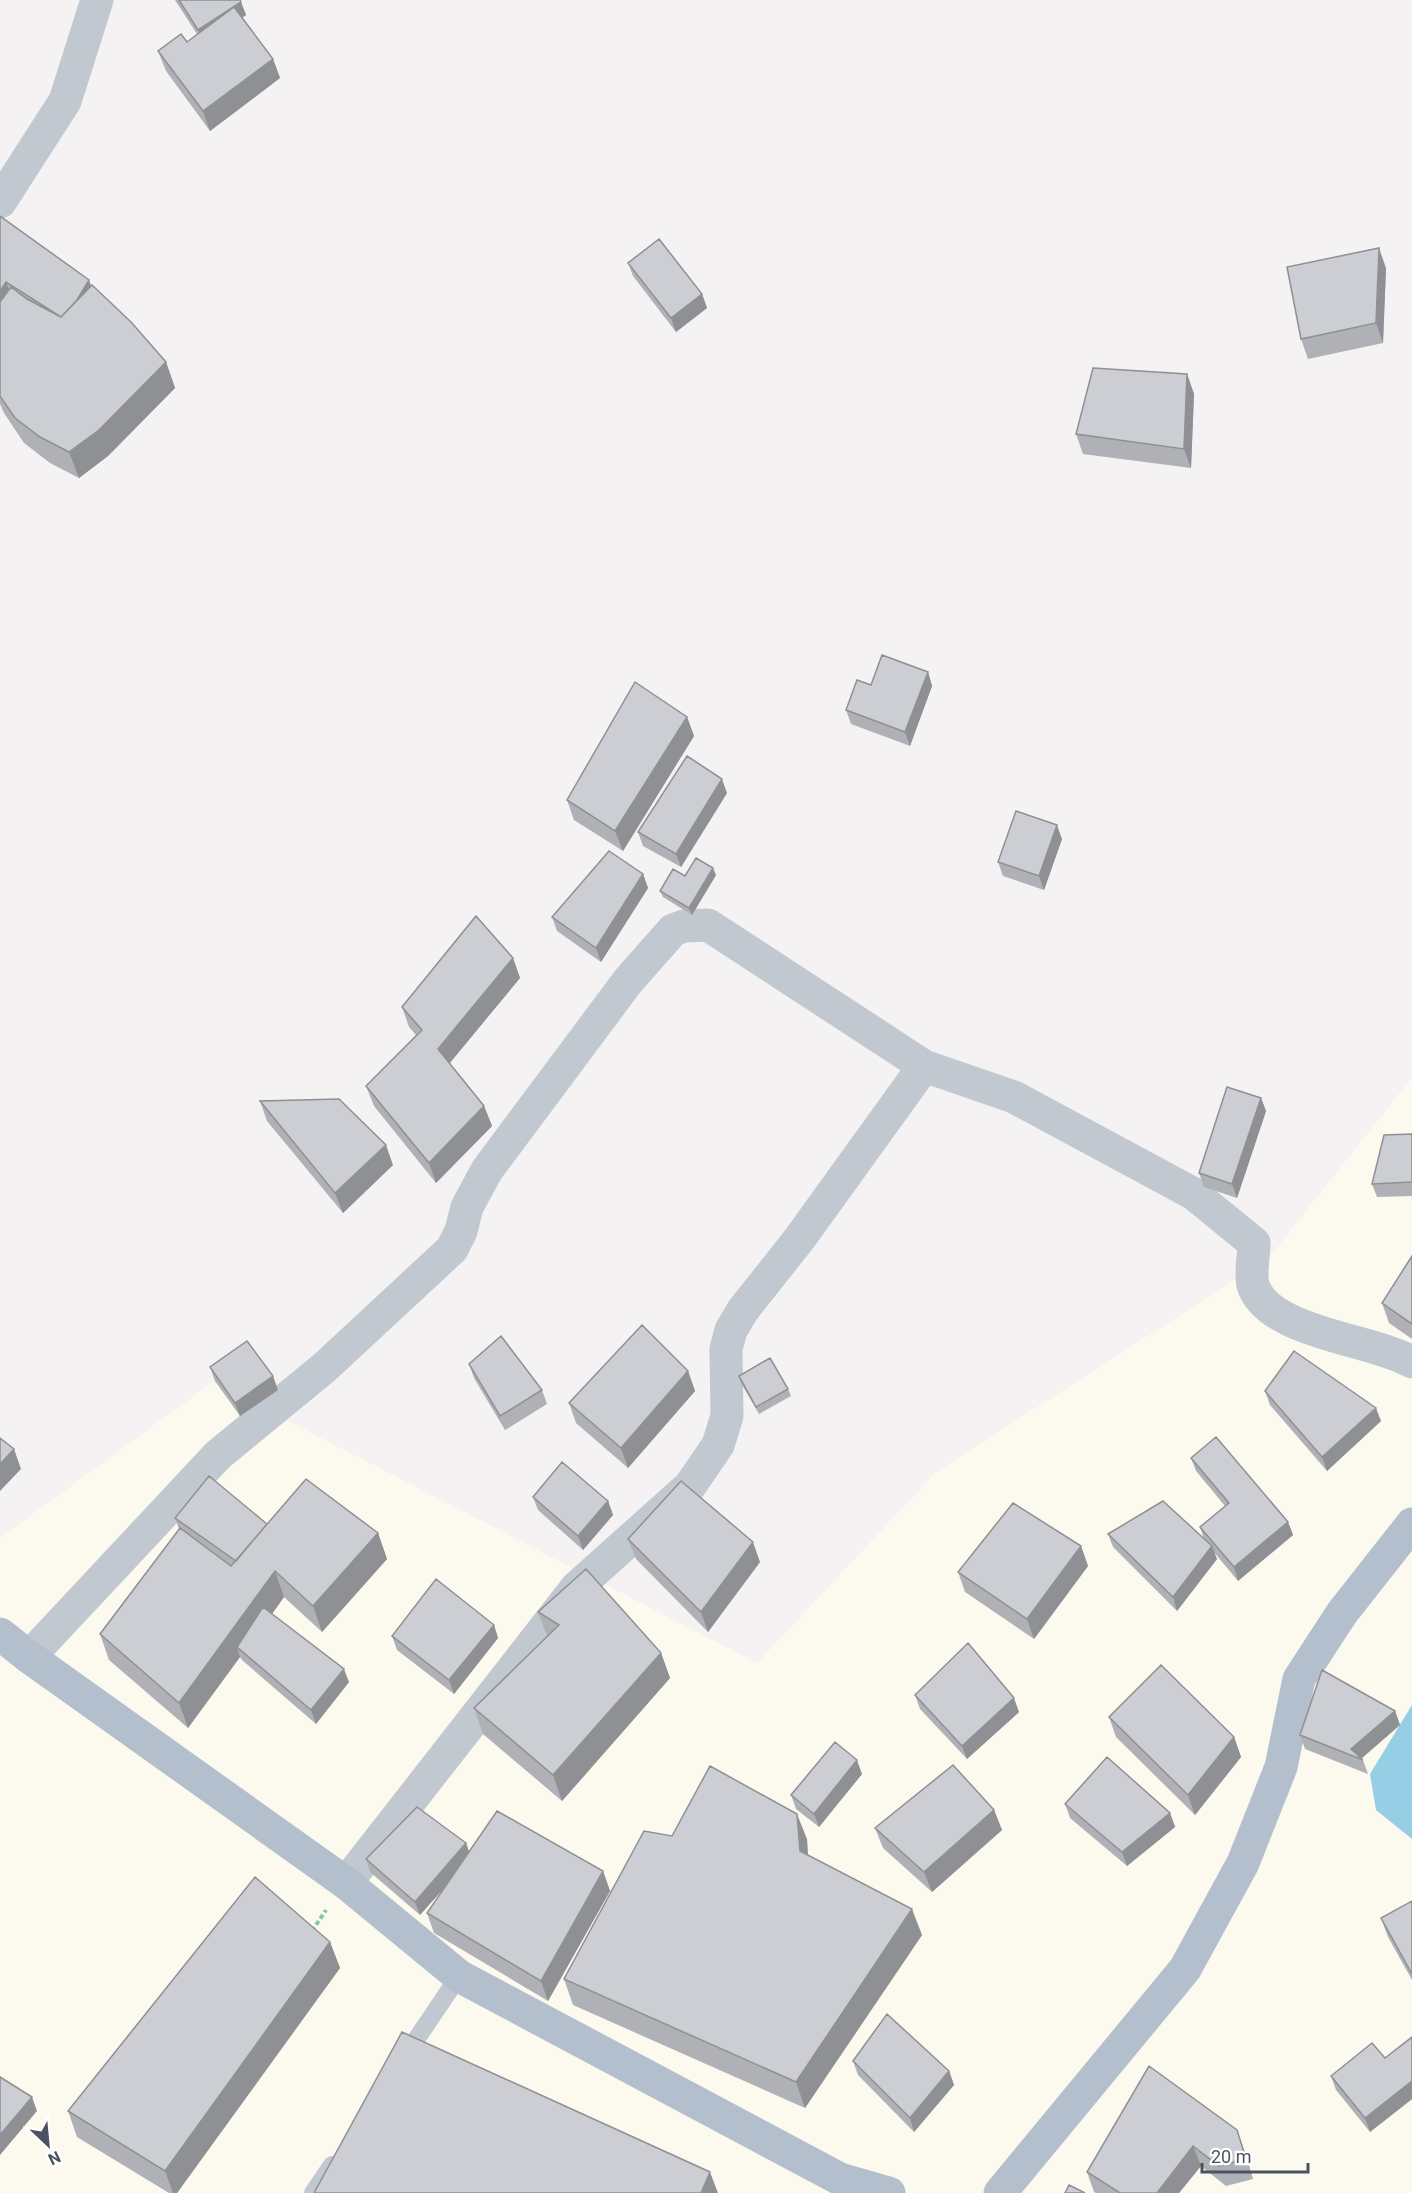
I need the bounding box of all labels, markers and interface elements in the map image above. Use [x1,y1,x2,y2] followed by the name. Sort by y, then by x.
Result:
[18,2115,78,2175] north arrow
[1202,2136,1308,2174] scale bar
[1211,2146,1251,2167] text: 20 m
[45,2147,64,2169] text: N

